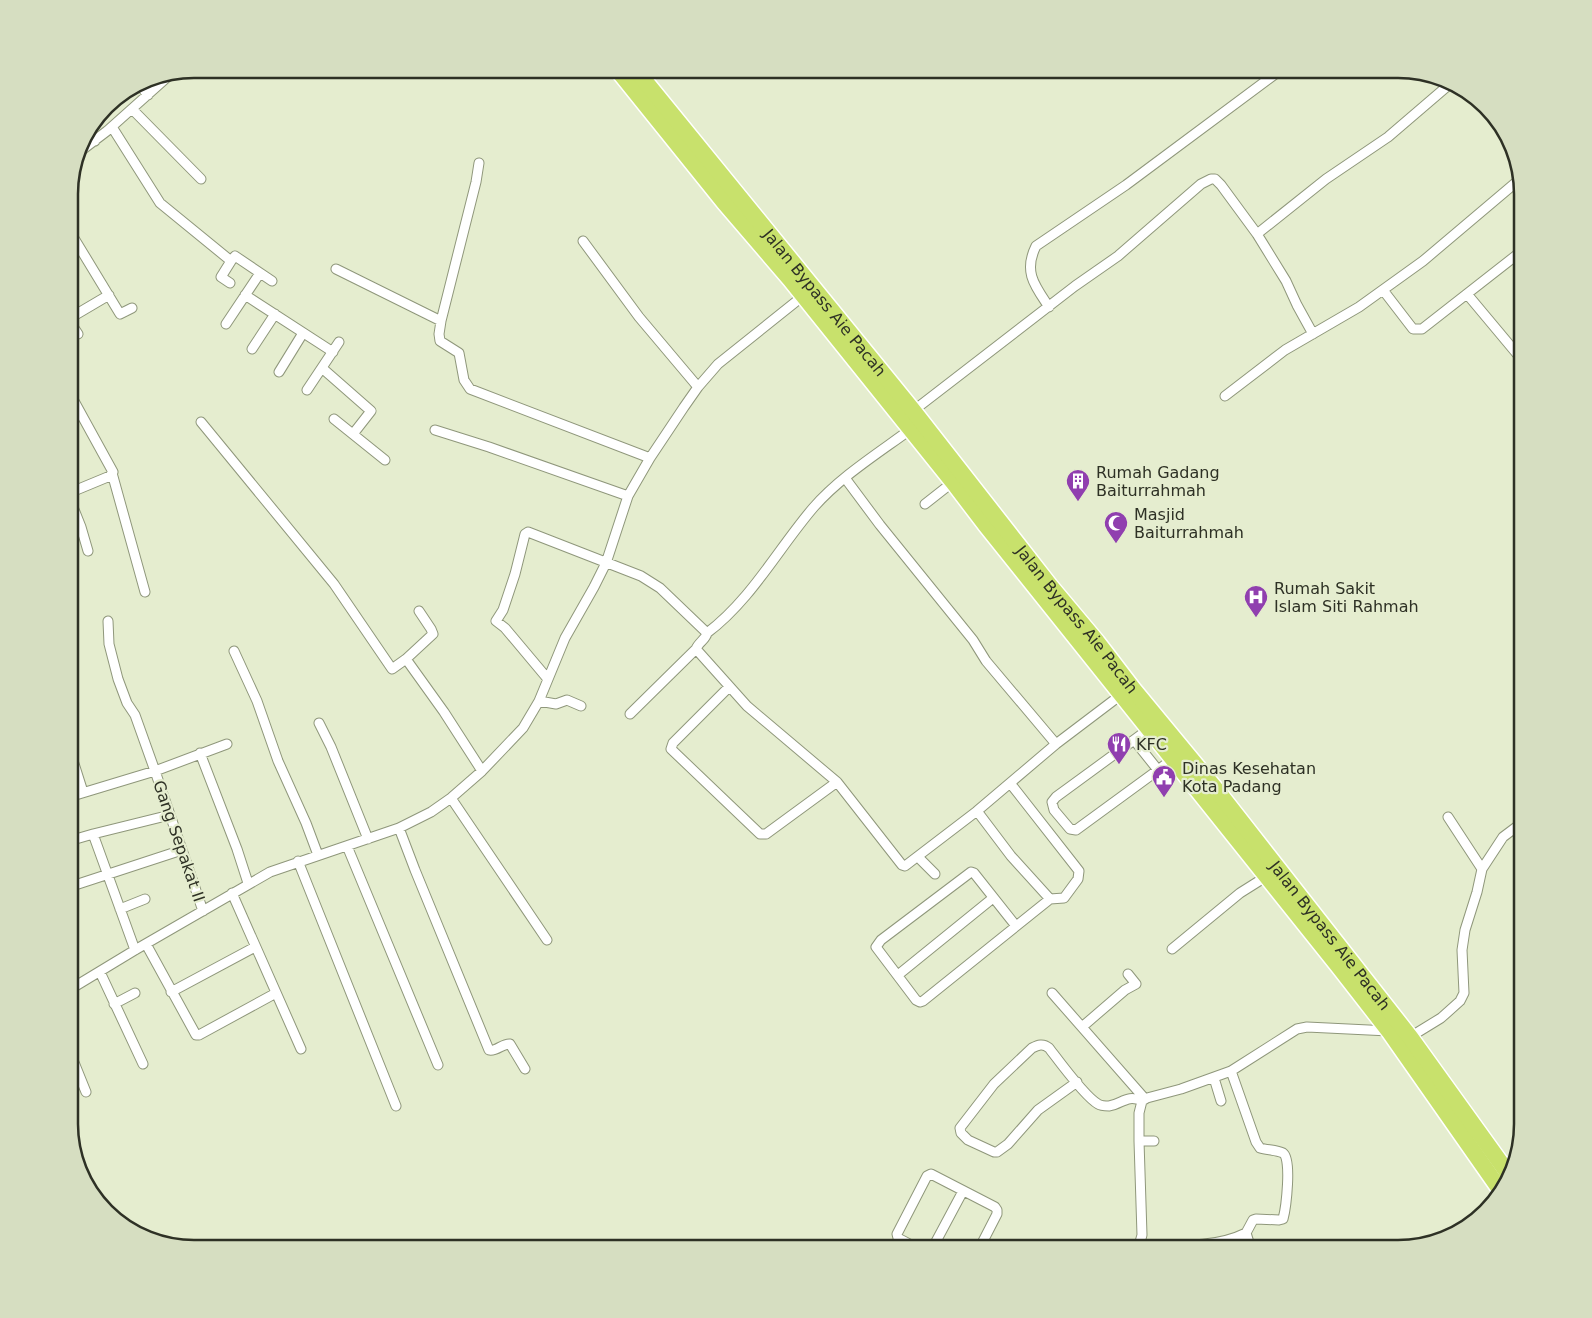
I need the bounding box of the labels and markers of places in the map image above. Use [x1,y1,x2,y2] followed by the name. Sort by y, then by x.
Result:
[1096,463,1220,500] place label: Rumah Gadang Baiturrahmah
[1065,468,1091,502] building icon: Rumah Gadang Baiturrahmah
[1134,505,1244,542] place label: Masjid Baiturrahmah
[1103,510,1129,544] mosque icon: Masjid Baiturrahmah
[1274,579,1419,616] place label: Rumah Sakit Islam Siti Rahmah
[1243,584,1269,618] hospital icon: Rumah Sakit Islam Siti Rahmah
[1106,731,1132,765] restaurant icon: KFC
[1136,735,1167,754] place label: KFC
[1182,759,1316,796] place label: Dinas Kesehatan Kota Padang
[1151,764,1177,798] public building icon: Dinas Kesehatan Kota Padang

